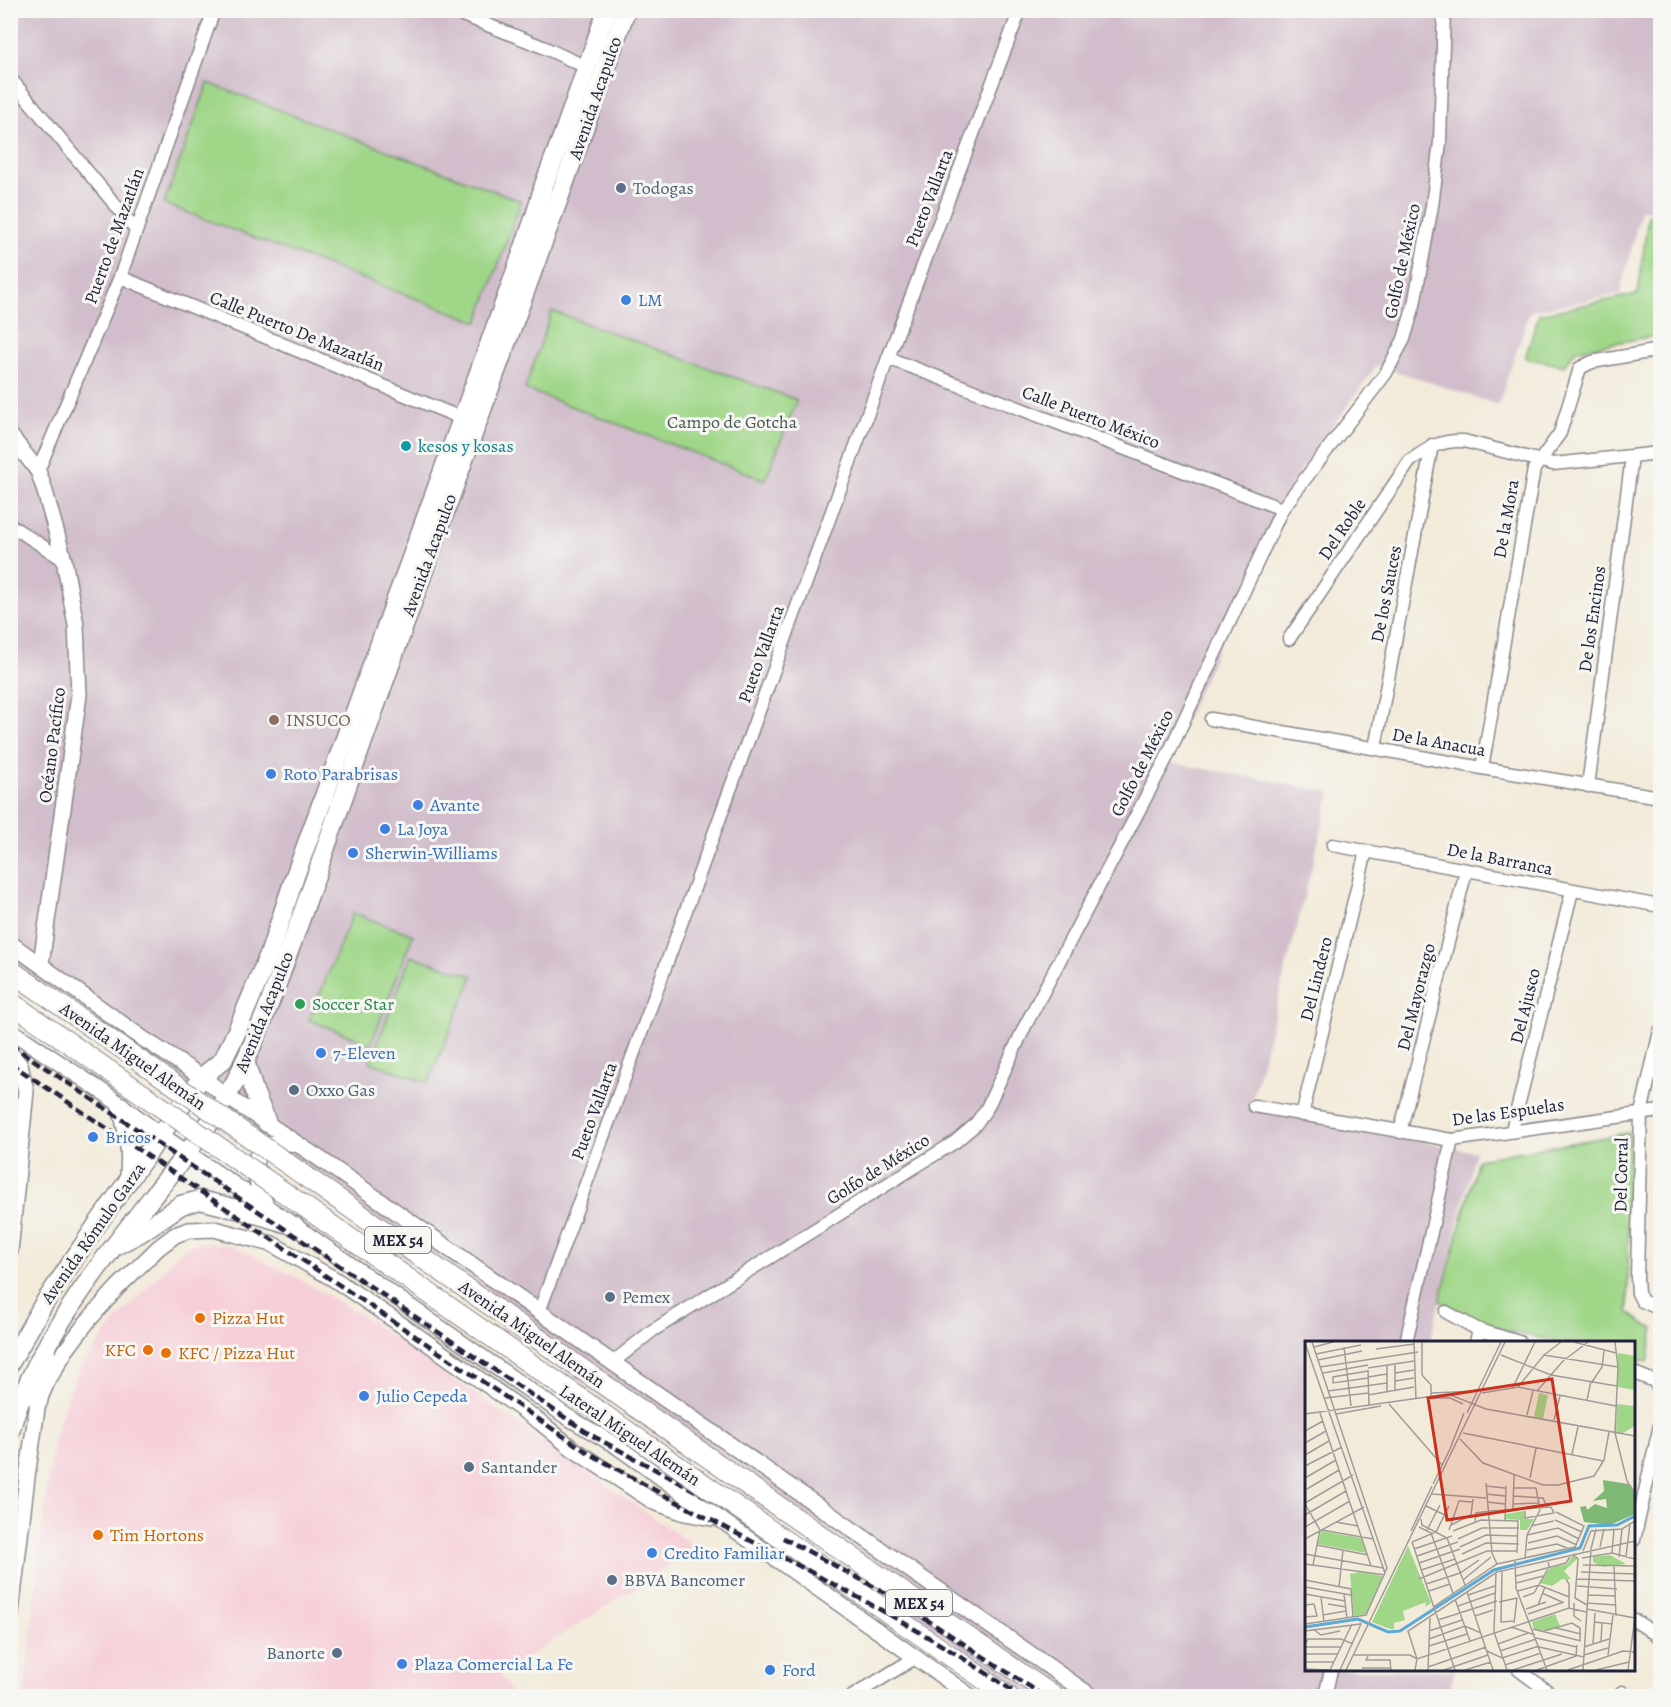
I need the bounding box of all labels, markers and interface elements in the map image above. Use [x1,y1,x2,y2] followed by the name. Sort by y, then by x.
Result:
[562,33,627,164] street label: Avenida Acapulco
[899,145,959,250] street label: Pueto Vallarta
[78,165,150,307] street label: Puerto de Mazatlán
[633,176,694,200] place label: Todogas
[614,181,628,195] marker: Todogas
[1378,201,1426,321] street label: Golfo de México
[206,285,388,377] street label: Calle Puerto De Mazatlán
[638,288,662,312] place label: LM
[619,293,633,307] marker: LM
[1019,380,1163,454] street label: Calle Puerto México
[667,410,798,434] park label: Campo de Gotcha
[418,434,514,458] place label: kesos y kosas
[399,439,413,453] marker: kesos y kosas
[1487,477,1525,560] street label: De la Mora
[395,490,462,620] street label: Avenida Acapulco
[1313,493,1371,565] street label: Del Roble
[1365,543,1407,645] street label: De los Sauces
[1573,564,1611,674] street label: De los Encinos
[732,601,790,706] street label: Pueto Vallarta
[33,686,71,804] street label: Océano Pacífico
[1105,705,1179,821] street label: Golfo de México
[286,708,351,732] place label: INSUCO
[267,713,281,727] marker: INSUCO
[1390,722,1488,762] street label: De la Anacua
[283,762,398,786] place label: Roto Parabrisas
[264,767,278,781] marker: Roto Parabrisas
[429,793,480,817] place label: Avante
[411,798,425,812] marker: Avante
[397,817,449,841] place label: La Joya
[378,822,392,836] marker: La Joya
[1445,837,1556,881] street label: De la Barranca
[365,841,498,865] place label: Sherwin-Williams
[346,846,360,860] marker: Sherwin-Williams
[1294,934,1338,1024] street label: Del Lindero
[1391,941,1441,1053] street label: Del Mayorazgo
[228,948,299,1077] street label: Avenida Acapulco
[1504,966,1546,1046] street label: Del Ajusco
[312,992,394,1016] place label: Soccer Star
[54,996,211,1116] street label: Avenida Miguel Alemán
[293,997,307,1011] marker: Soccer Star
[333,1041,396,1065] place label: 7-Eleven
[314,1046,328,1060] marker: 7-Eleven
[565,1058,623,1163] street label: Pueto Vallarta
[306,1078,375,1102] place label: Oxxo Gas
[287,1083,301,1097] marker: Oxxo Gas
[1450,1092,1566,1132] street label: De las Espuelas
[105,1125,151,1149] place label: Bricos
[822,1128,934,1210] street label: Golfo de México
[86,1130,100,1144] marker: Bricos
[1608,1137,1634,1213] street label: Del Corral
[35,1157,151,1309] street label: Avenida Rómulo Garza
[365,1227,431,1253] road number: MEX 54
[453,1274,610,1394] street label: Avenida Miguel Alemán
[622,1285,671,1309] place label: Pemex
[603,1290,617,1304] marker: Pemex
[212,1306,285,1330] place label: Pizza Hut
[193,1311,207,1325] marker: Pizza Hut
[104,1338,136,1362] place label: KFC
[178,1341,295,1365] place label: KFC / Pizza Hut
[1305,1341,1635,1671] inset map
[141,1343,155,1357] marker: KFC
[159,1346,173,1360] marker: KFC / Pizza Hut
[555,1379,705,1491] street label: Lateral Miguel Alemán
[376,1384,468,1408] place label: Julio Cepeda
[357,1389,371,1403] marker: Julio Cepeda
[481,1455,557,1479] place label: Santander
[462,1460,476,1474] marker: Santander
[110,1523,204,1547] place label: Tim Hortons
[91,1528,105,1542] marker: Tim Hortons
[664,1541,785,1565] place label: Credito Familiar
[645,1546,659,1560] marker: Credito Familiar
[624,1568,745,1592] place label: BBVA Bancomer
[605,1573,619,1587] marker: BBVA Bancomer
[886,1590,952,1616] road number: MEX 54
[266,1641,325,1665] place label: Banorte
[330,1646,344,1660] marker: Banorte
[414,1652,573,1676] place label: Plaza Comercial La Fe
[395,1657,409,1671] marker: Plaza Comercial La Fe
[782,1658,816,1682] place label: Ford
[763,1663,777,1677] marker: Ford

